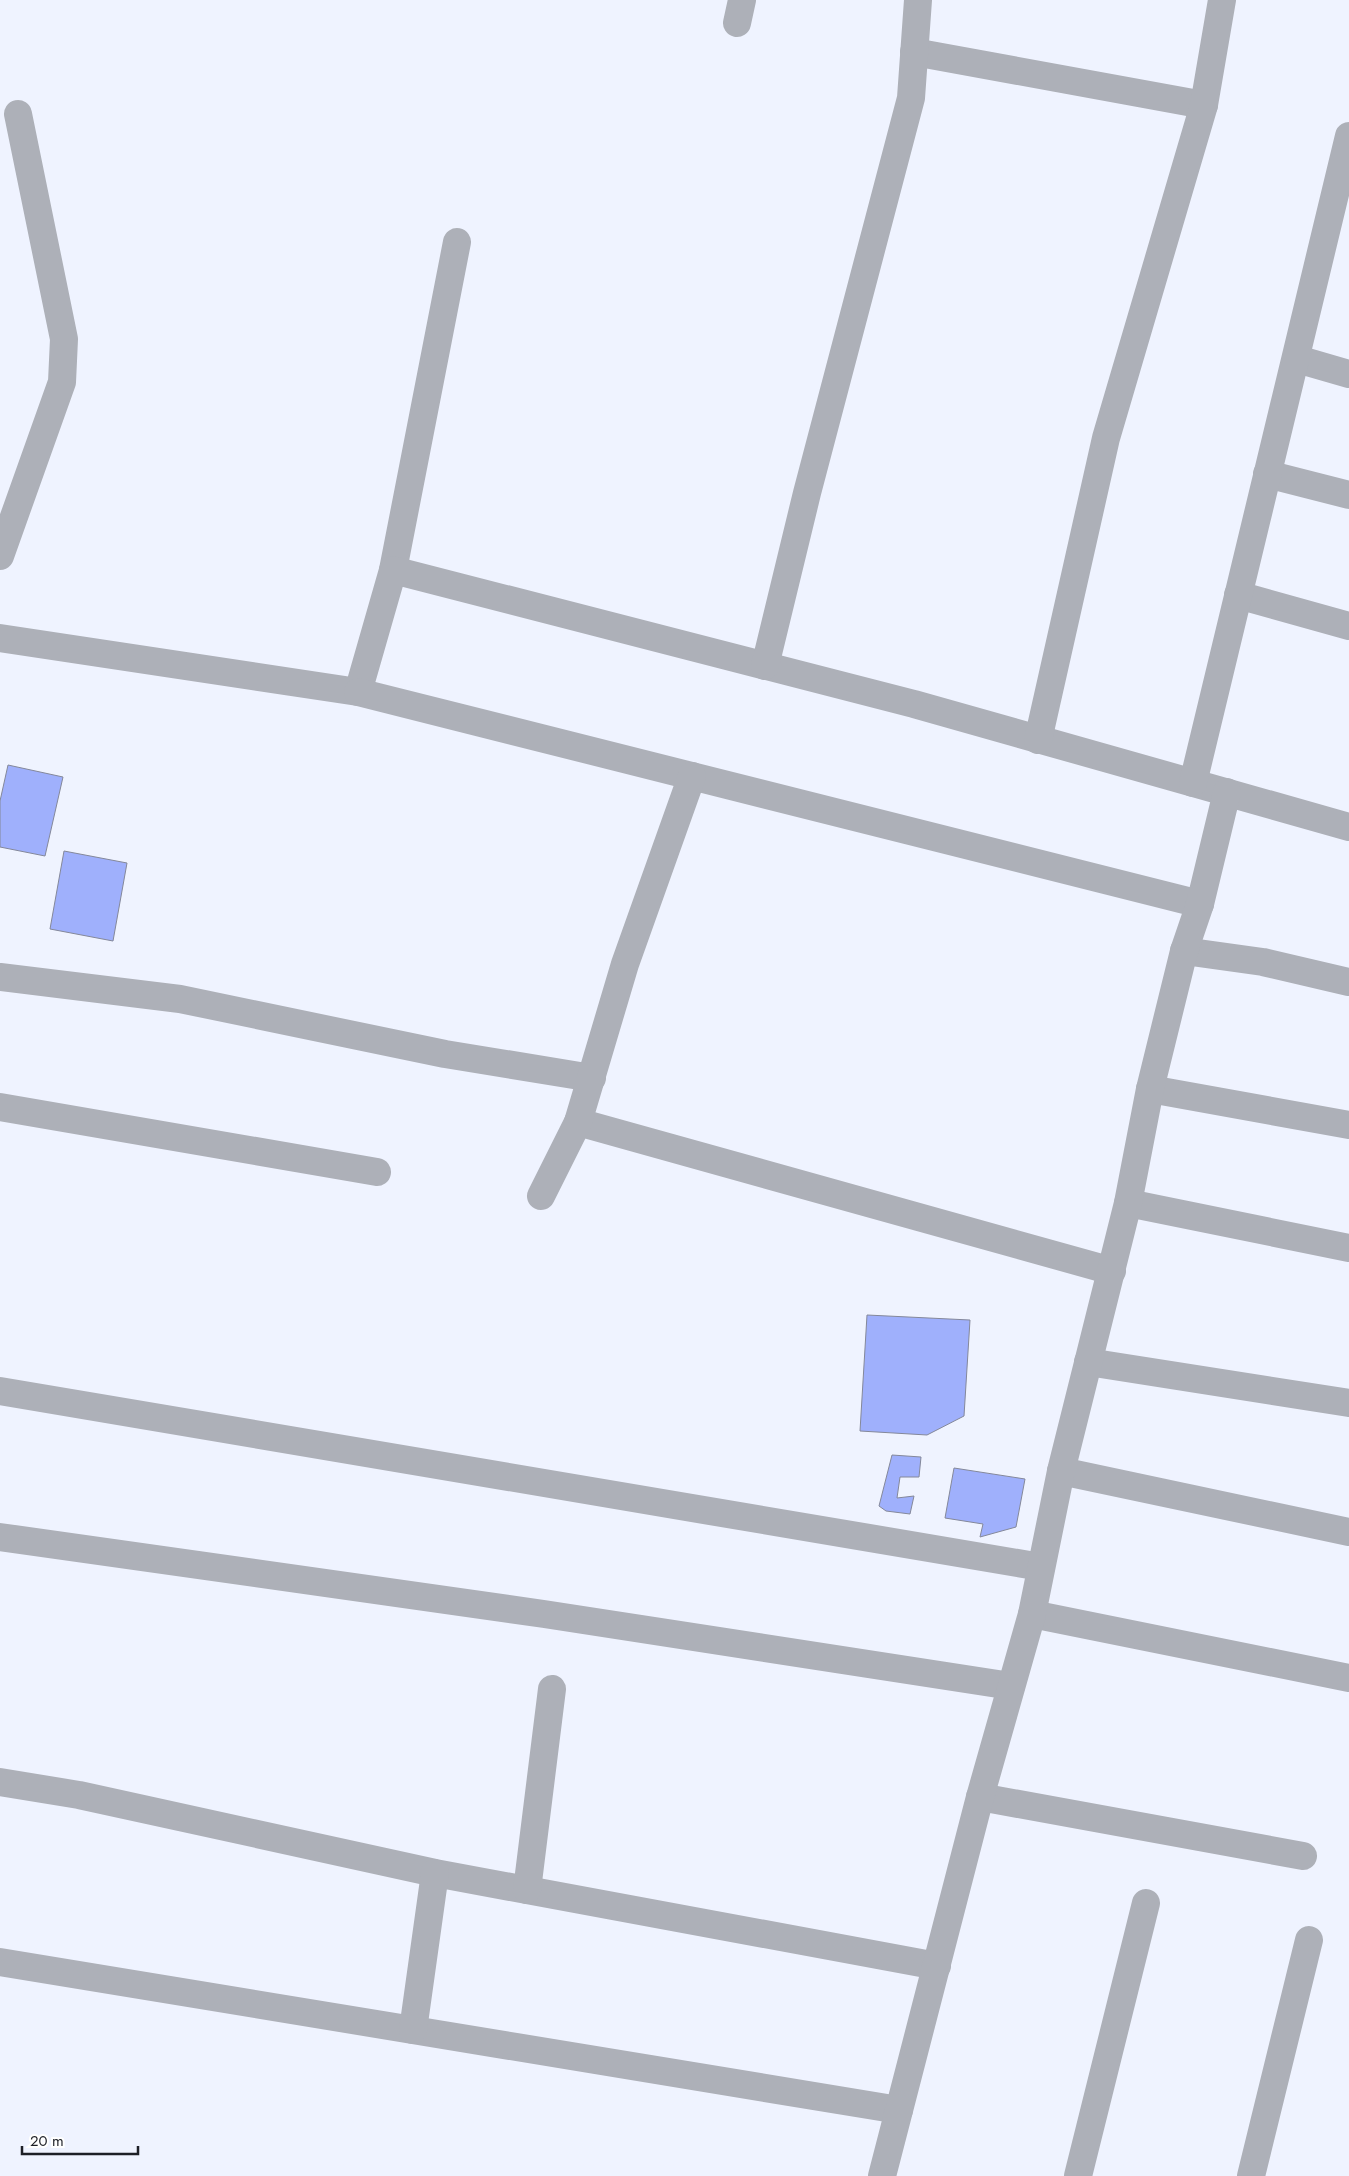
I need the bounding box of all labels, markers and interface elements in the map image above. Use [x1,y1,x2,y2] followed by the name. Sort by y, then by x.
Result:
[22,2124,139,2156] scale bar
[30,2130,64,2152] text: 20 m

